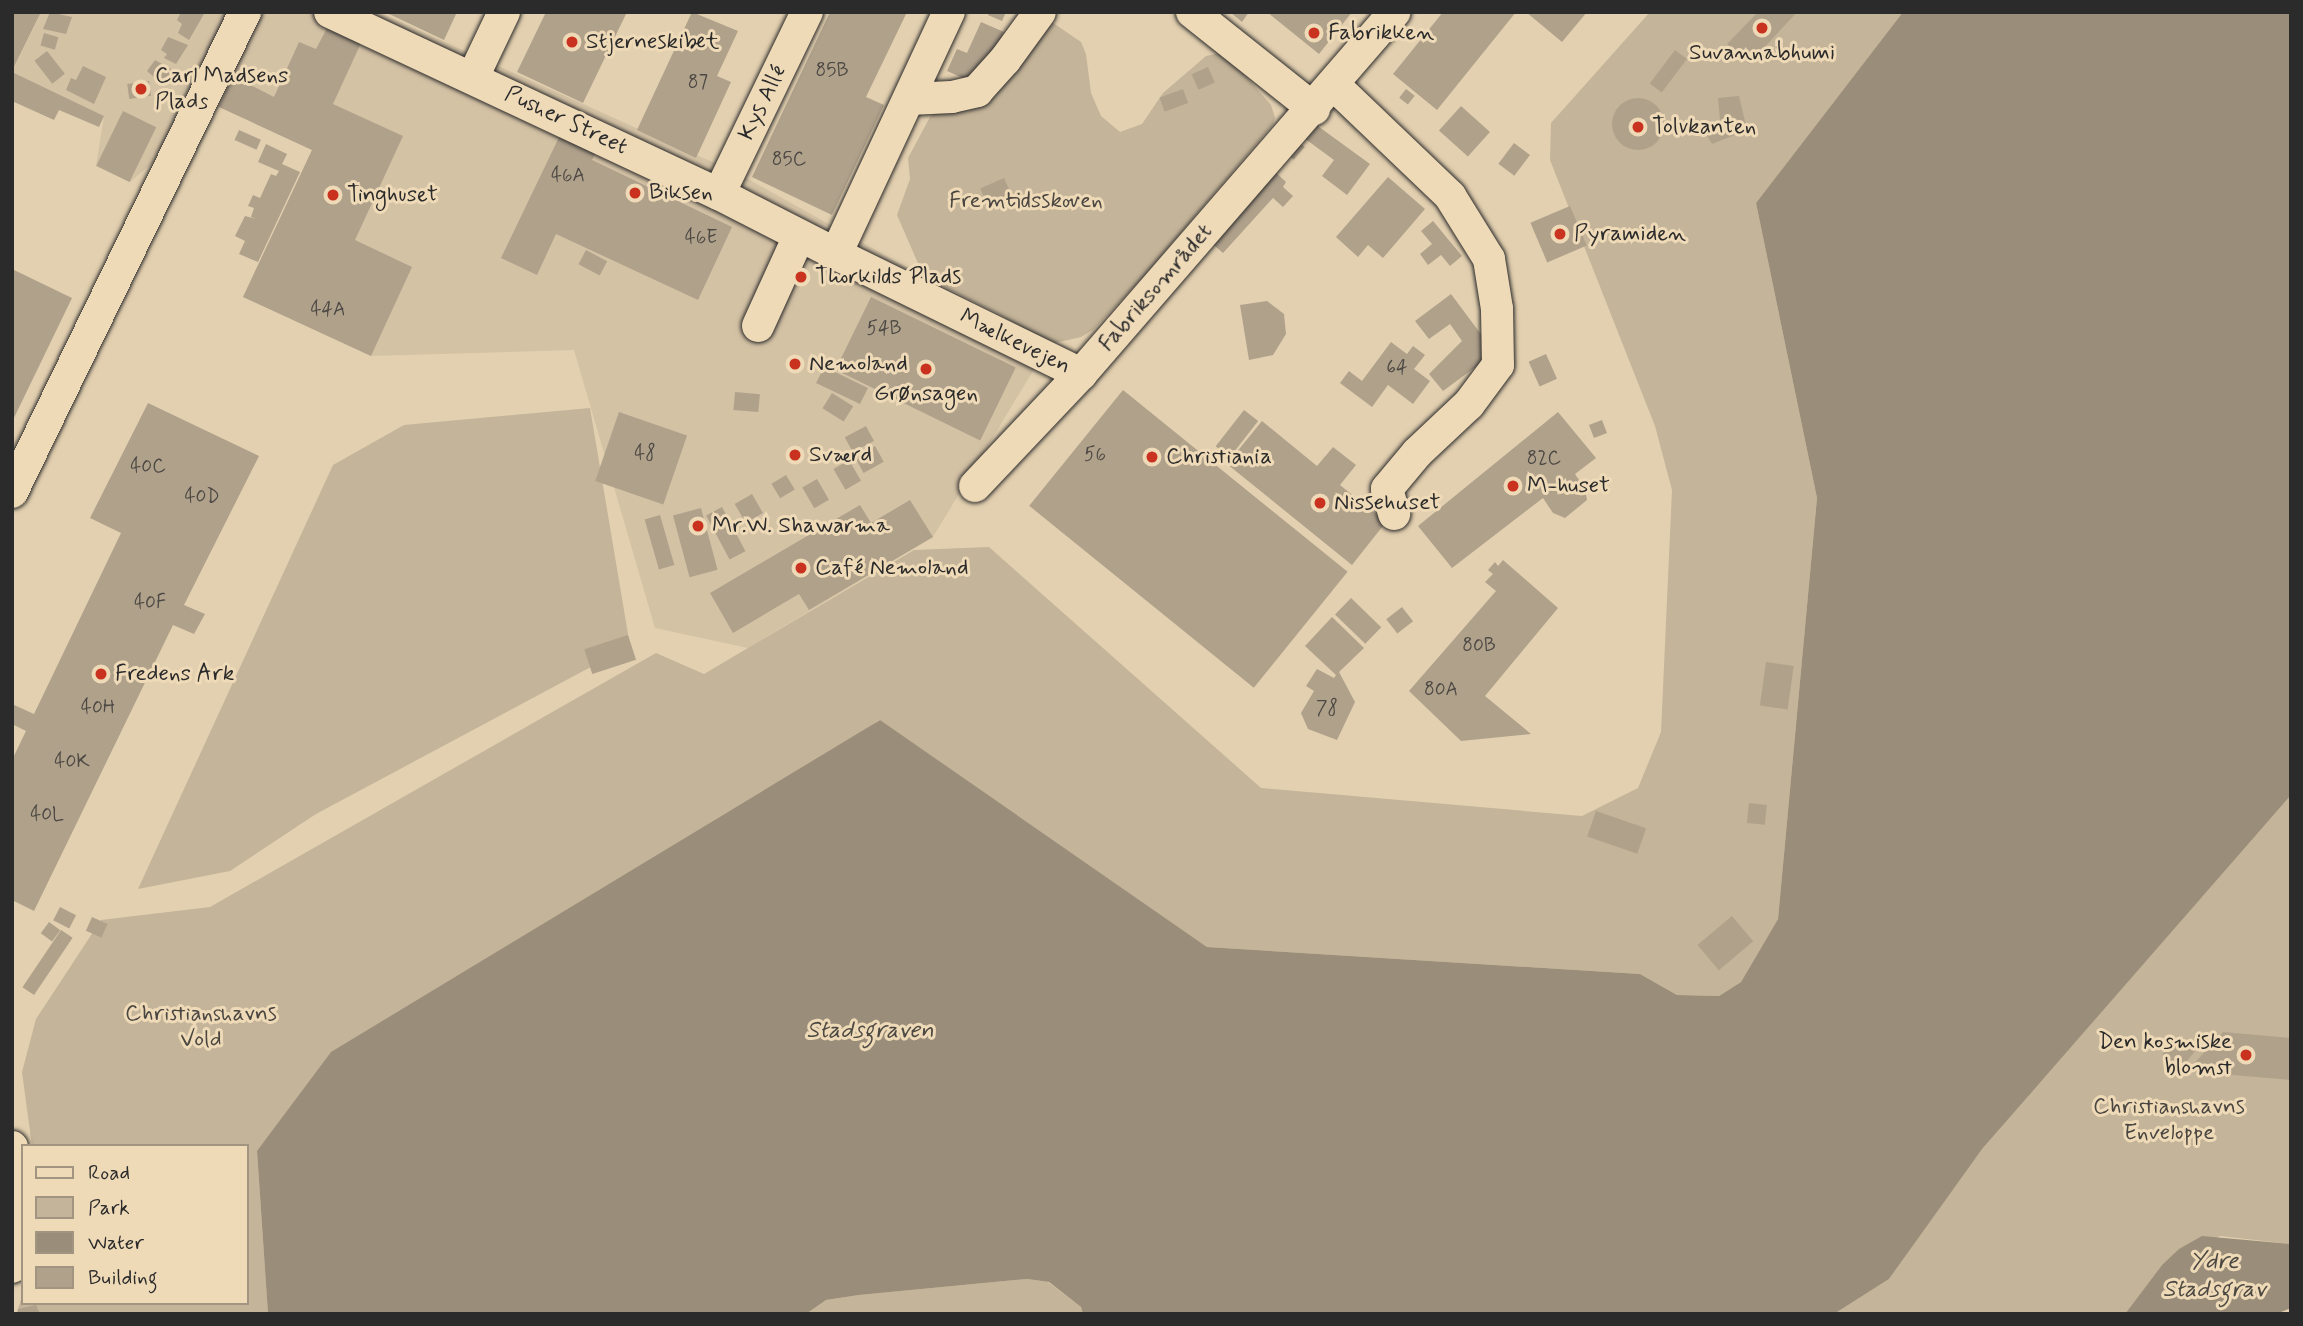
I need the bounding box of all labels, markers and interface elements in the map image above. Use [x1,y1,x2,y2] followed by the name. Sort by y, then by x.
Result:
[1328,19,1434,47] place label: Fabrikken
[1754,20,1770,36] marker: Suvannabhumi
[1306,25,1322,41] marker: Fabrikken
[586,28,719,56] place label: Stjerneskibet
[564,34,580,50] marker: Stjerneskibet
[1689,39,1835,67] place label: Suvannabhumi
[816,60,848,82] house number: 85B
[733,61,793,145] street label: Kys Allé
[155,62,288,116] place label: Carl Madsens Plads
[688,72,708,94] house number: 87
[498,80,634,162] street label: Pusher Street
[133,81,149,97] marker: Carl Madsens Plads
[1652,113,1756,141] place label: Tolvkanten
[1630,119,1646,135] marker: Tolvkanten
[772,149,806,171] house number: 85C
[551,165,585,187] house number: 46A
[649,179,713,207] place label: Biksen
[347,181,438,209] place label: Tinghuset
[627,185,643,201] marker: Biksen
[325,187,341,203] marker: Tinghuset
[949,187,1103,215] park label: Fremtidsskoven
[1093,219,1219,357] street label: Fabriksområdet
[1574,220,1686,248] place label: Pyramiden
[1552,226,1568,242] marker: Pyramiden
[685,227,717,249] house number: 46E
[815,263,961,291] place label: Thorkilds Plads
[793,269,809,285] marker: Thorkilds Plads
[310,299,346,321] house number: 44A
[955,303,1075,381] street label: Mælkevejen
[867,318,901,340] house number: 54B
[809,350,908,378] place label: Nemoland
[787,356,803,372] marker: Nemoland
[1386,357,1408,379] house number: 64
[918,361,934,377] marker: Grønsagen
[874,380,978,408] place label: Grønsagen
[809,441,872,469] place label: Sværd
[634,443,656,465] house number: 48
[1166,443,1272,471] place label: Christiania
[1084,444,1106,466] house number: 56
[787,447,803,463] marker: Sværd
[1527,448,1561,470] house number: 82C
[1144,449,1160,465] marker: Christiania
[130,456,166,478] house number: 40C
[1527,472,1610,500] place label: M-huset
[1505,478,1521,494] marker: M-huset
[184,486,220,508] house number: 40D
[1334,489,1440,517] place label: Nissehuset
[1312,495,1328,511] marker: Nissehuset
[712,512,890,540] place label: Mr.W. Shawarma
[690,518,706,534] marker: Mr.W. Shawarma
[815,554,969,582] place label: Café Nemoland
[793,560,809,576] marker: Café Nemoland
[134,592,166,614] house number: 40F
[1462,635,1496,657] house number: 80B
[115,660,235,688] place label: Fredens Ark
[93,666,109,682] marker: Fredens Ark
[1424,679,1458,701] house number: 80A
[81,697,115,719] house number: 40H
[1316,698,1338,720] house number: 78
[54,751,90,773] house number: 40K
[30,804,64,826] house number: 40L
[125,1000,277,1054] park label: Christianshavns Vold
[806,1017,934,1045] water label: Stadsgraven
[2092,1028,2232,1082] place label: Den kosmiske blomst
[2238,1047,2254,1063] marker: Den kosmiske blomst
[2093,1093,2245,1147] park label: Christianshavns Enveloppe
[21,1144,248,1305] legend
[88,1159,130,1187] text: Road
[88,1194,130,1222] text: Park
[88,1229,144,1257] text: Water
[2162,1248,2266,1304] water label: Ydre Stadsgrav
[88,1264,158,1292] text: Building

